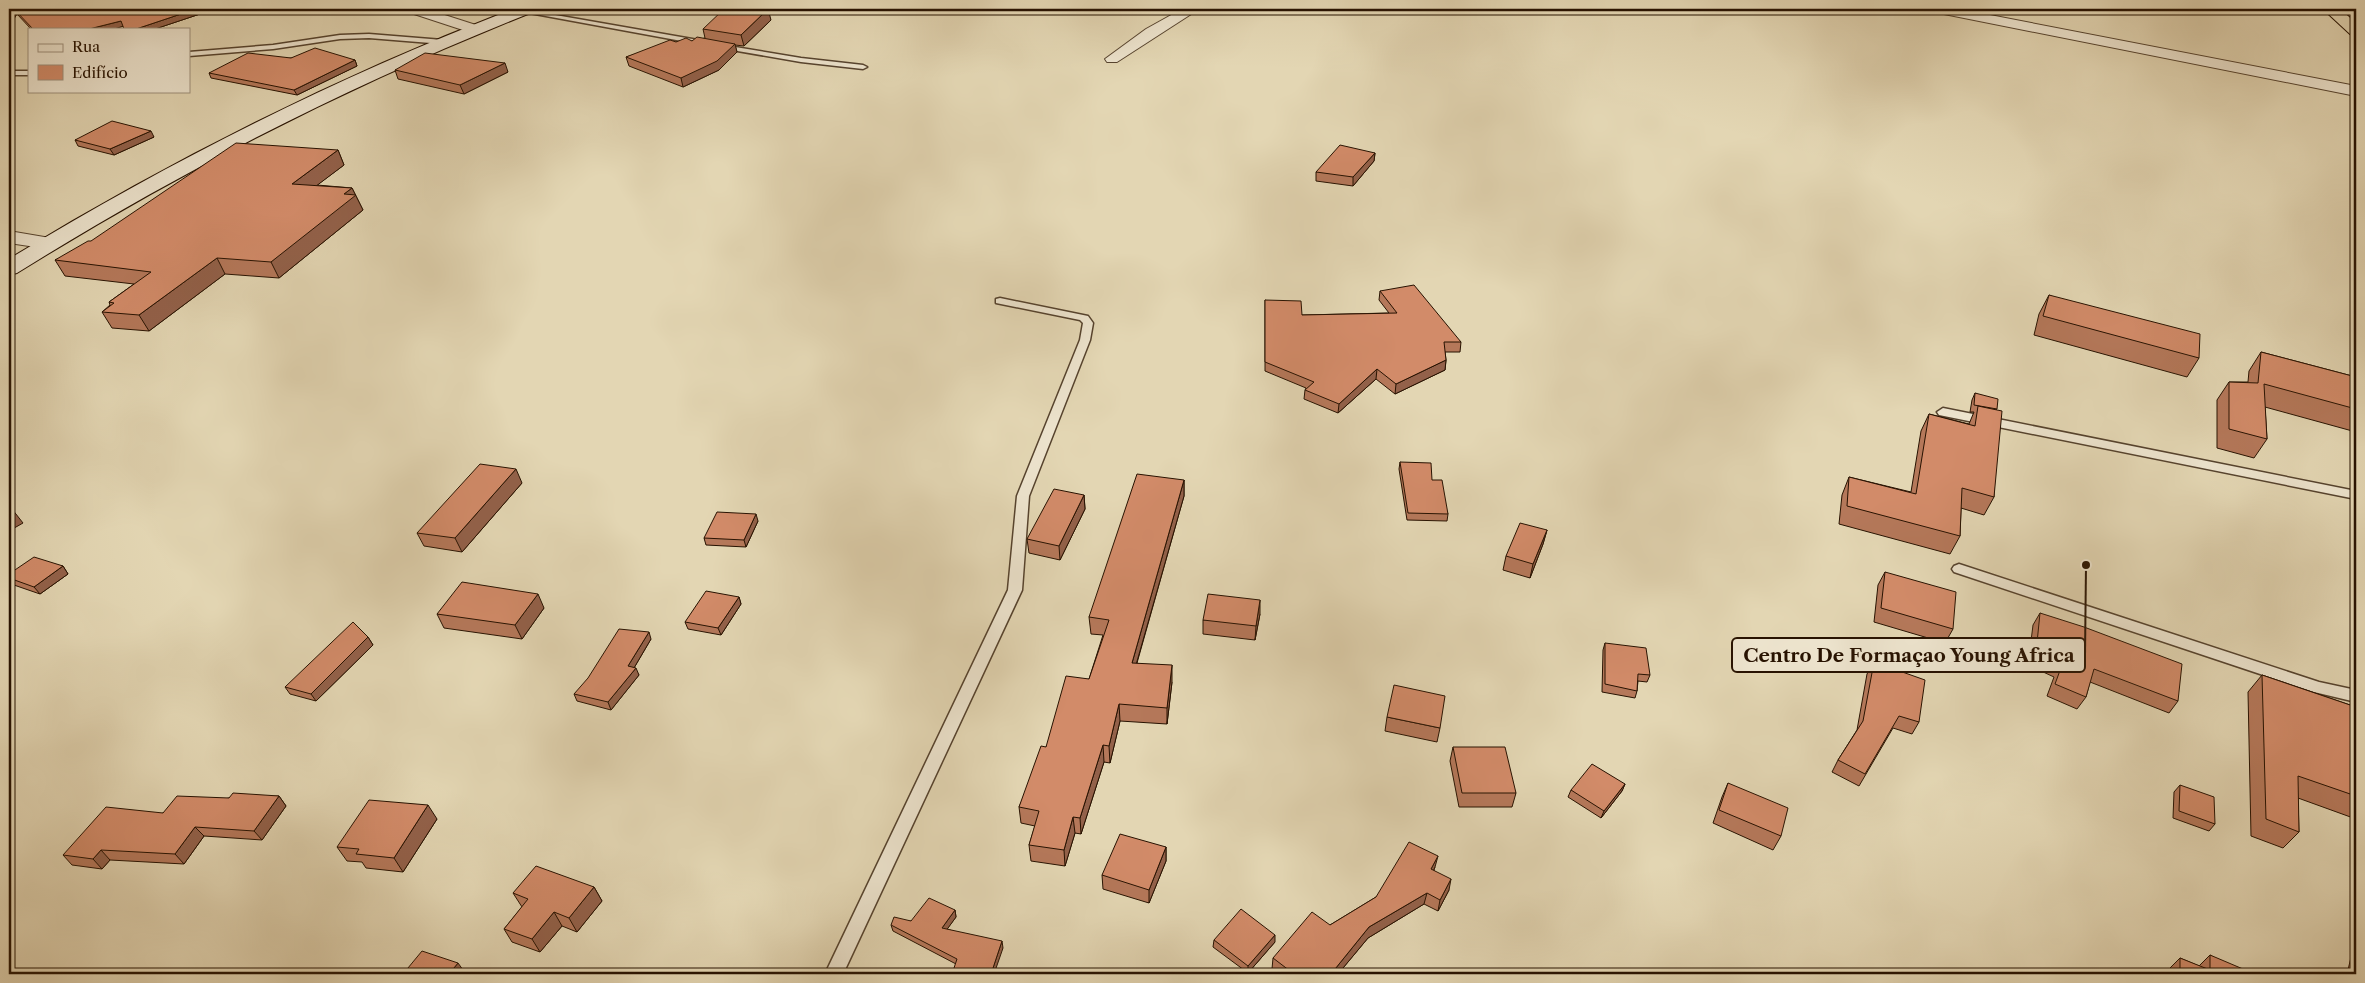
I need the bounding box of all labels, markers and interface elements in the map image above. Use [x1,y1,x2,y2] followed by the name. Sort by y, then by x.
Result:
[28,28,190,92] legend
[72,37,100,56] text: Rua
[72,63,128,82] text: Edifício
[1732,638,2085,672] callout: Centro De Formaçao Young Africa
[1743,644,2076,667] text: Centro De Formaçao Young Africa

